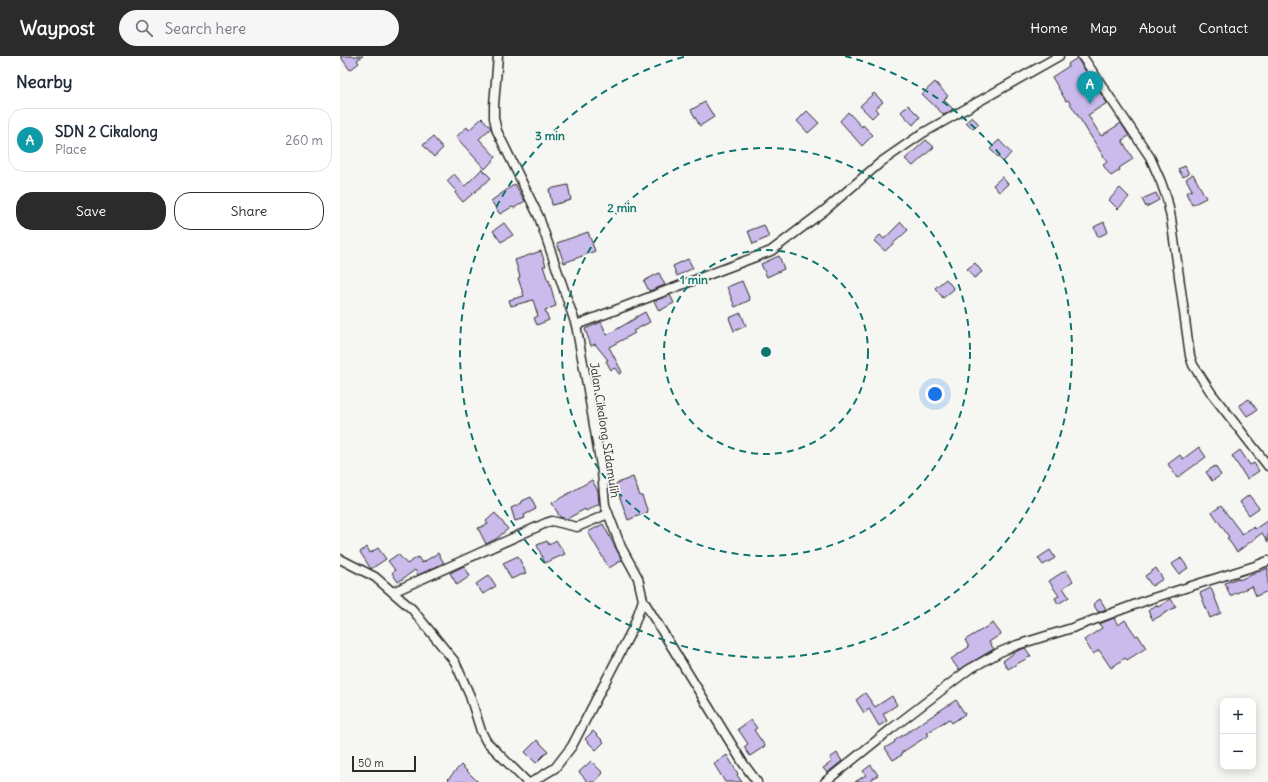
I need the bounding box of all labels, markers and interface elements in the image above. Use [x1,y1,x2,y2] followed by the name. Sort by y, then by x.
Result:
[119,10,399,46] search box
[20,16,95,40] text: Waypost
[133,17,155,39] icon: search
[165,19,246,38] text: Search here
[1030,19,1068,37] text: Home
[1090,19,1117,37] text: Map
[1139,19,1177,37] text: About
[1199,19,1248,37] text: Contact
[16,71,72,93] text: Nearby
[1077,71,1103,104] pin: A
[55,122,158,141] text: SDN 2 Cikalong
[535,128,565,143] text: 3 min
[26,132,34,149] text: A
[285,132,323,149] text: 260 m
[55,141,86,158] text: Place
[16,192,166,230] button: Save
[174,192,324,230] button: Share
[607,200,637,215] text: 2 min
[680,272,708,287] text: 1 min
[759,345,773,359] centre of rings
[587,361,623,499] street label: Jalan Cikalong SIdamulih
[925,384,945,404] your location
[1220,698,1256,770] map controls
[1220,698,1256,734] button: +
[1220,734,1256,770] button: −
[352,754,416,773] scale bar
[358,756,384,770] text: 50 m

